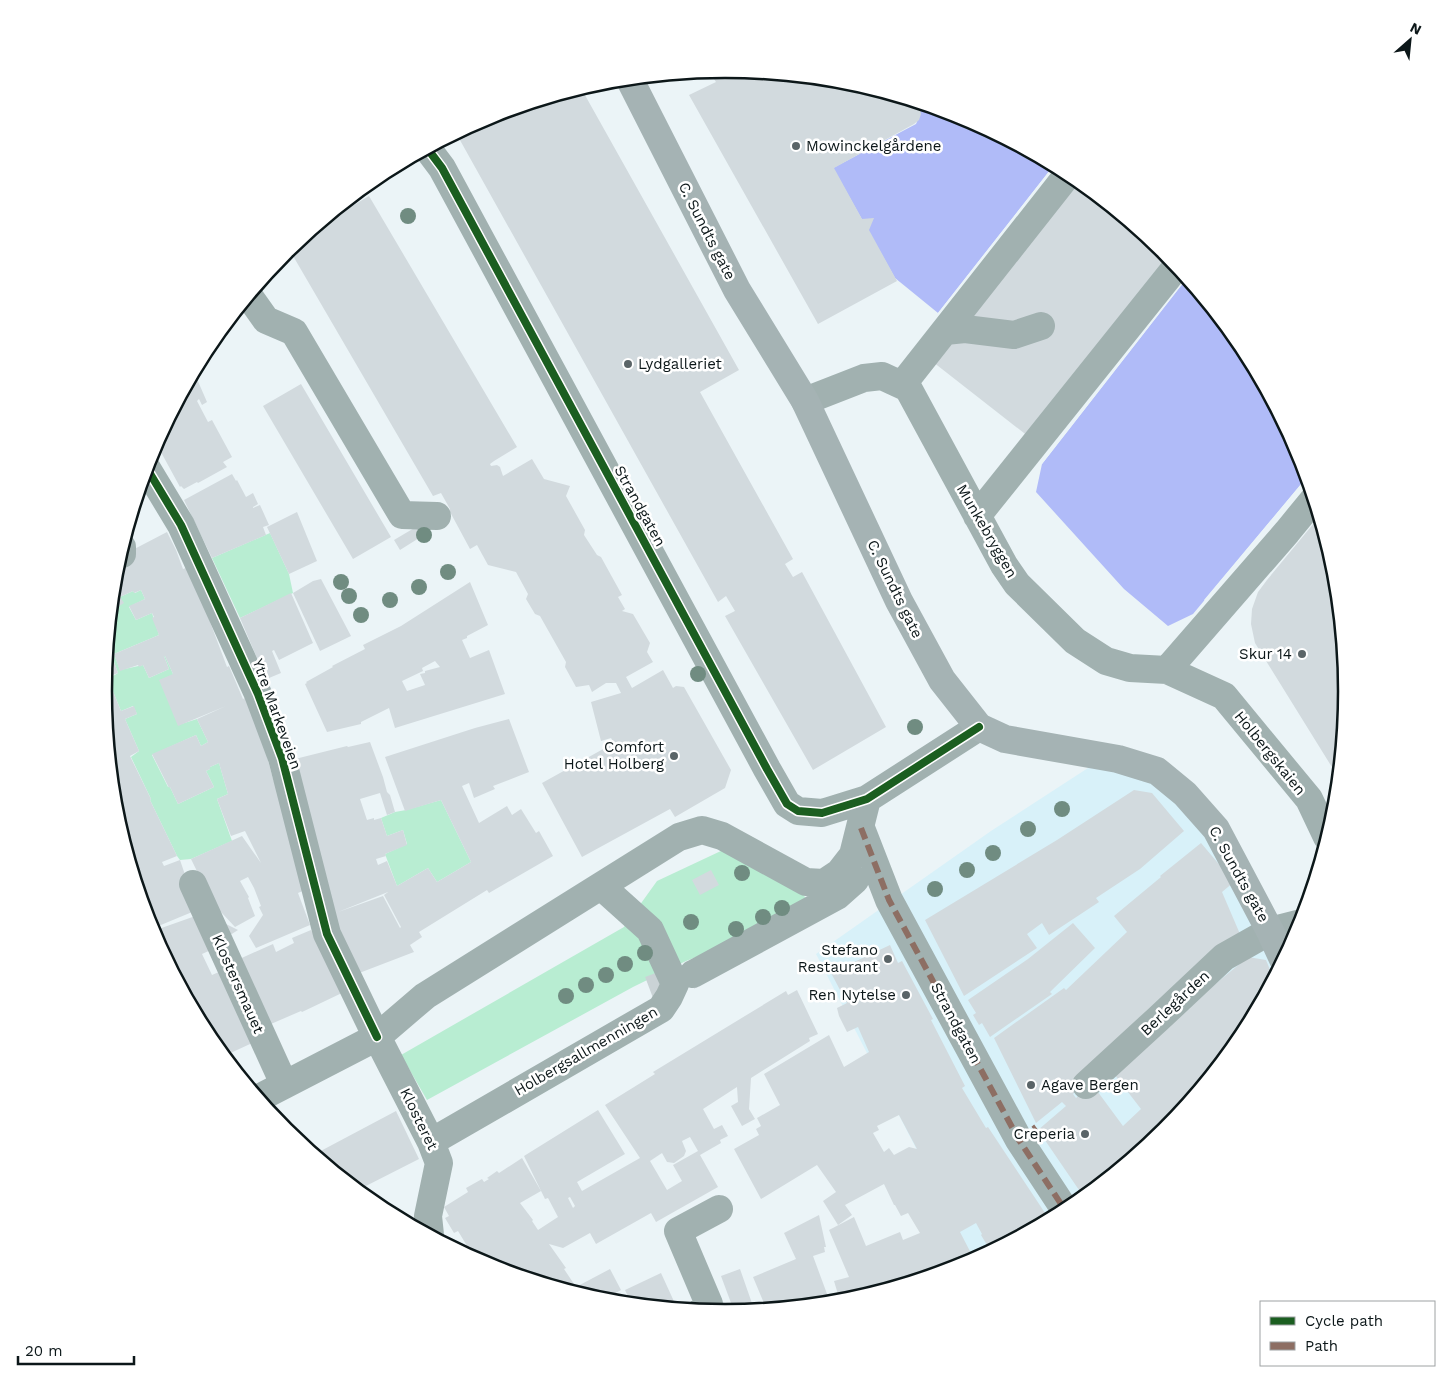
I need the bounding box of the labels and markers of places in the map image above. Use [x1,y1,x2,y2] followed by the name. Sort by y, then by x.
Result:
[806,137,942,155] place label: Mowinckelgårdene
[790,140,802,152] marker: Mowinckelgårdene
[638,355,723,373] place label: Lydgalleriet
[622,358,634,370] marker: Lydgalleriet
[1239,645,1292,663] place label: Skur 14
[1296,648,1308,660] marker: Skur 14
[564,738,665,773] place label: Comfort Hotel Holberg
[668,750,680,762] marker: Comfort Hotel Holberg
[798,941,879,976] place label: Stefano Restaurant
[882,953,894,965] marker: Stefano Restaurant
[808,986,896,1004] place label: Ren Nytelse
[900,989,912,1001] marker: Ren Nytelse
[1041,1076,1139,1094] place label: Agave Bergen
[1025,1079,1037,1091] marker: Agave Bergen
[1014,1125,1075,1143] place label: Creperia
[1079,1128,1091,1140] marker: Creperia

